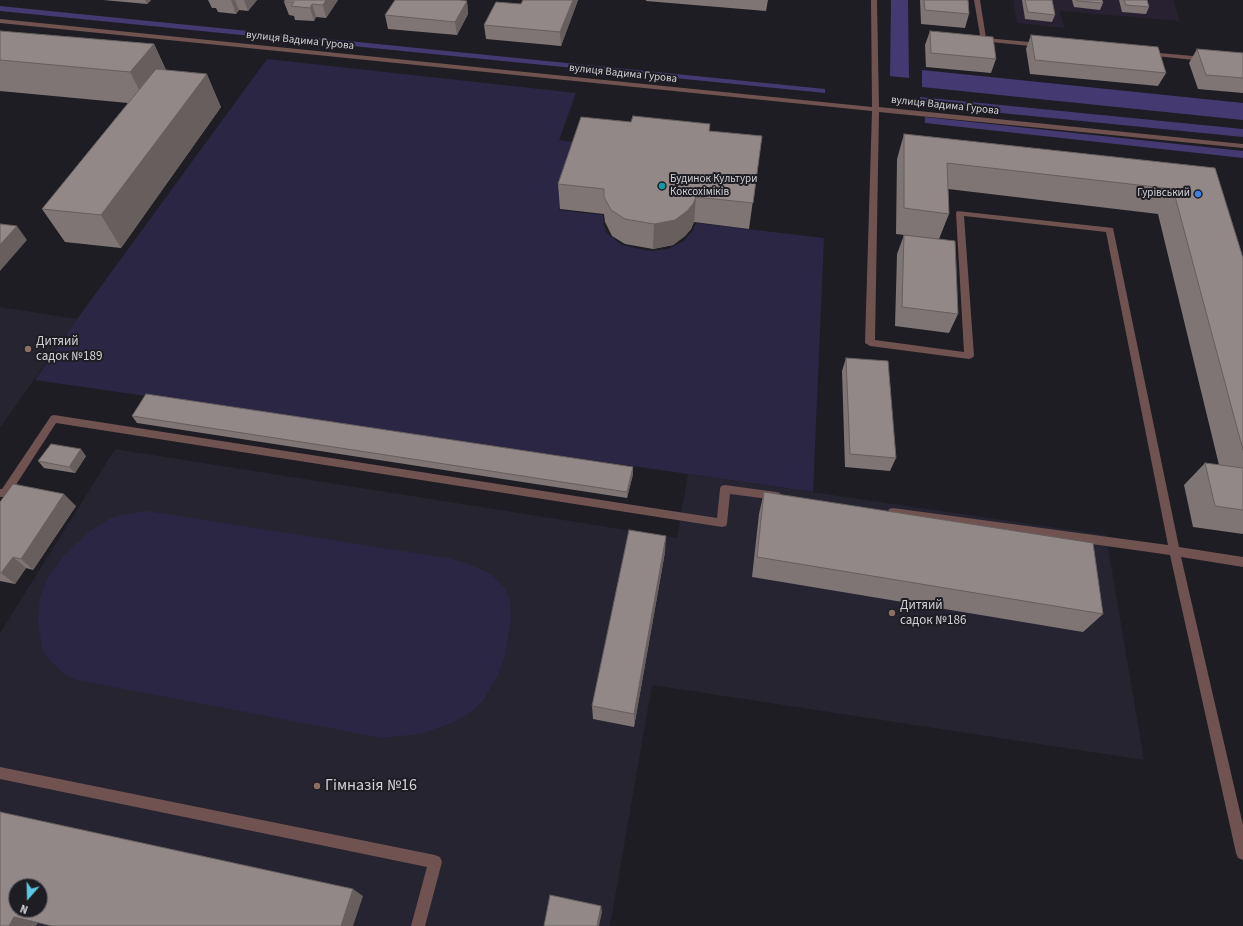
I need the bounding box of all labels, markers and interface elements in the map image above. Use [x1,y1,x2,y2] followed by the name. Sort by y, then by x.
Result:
[245,29,355,53] street label: вулиця Вадима Гурова
[568,62,678,86] street label: вулиця Вадима Гурова
[890,94,1000,118] street label: вулиця Вадима Гурова
[670,173,757,199] place label: Будинок Культури Коксохіміків
[657,181,667,191] marker: Будинок Культури Коксохіміків
[1137,187,1190,201] place label: Гурівський
[1193,189,1203,199] marker: Гурівський
[36,334,102,365] place label: Дитяий садок №189
[23,344,33,354] marker: Дитяий садок №189
[900,598,966,629] place label: Дитяий садок №186
[887,608,897,618] marker: Дитяий садок №186
[325,776,417,796] place label: Гімназія №16
[312,781,322,791] marker: Гімназія №16
[8,878,48,918] north arrow
[18,901,30,917] text: N

